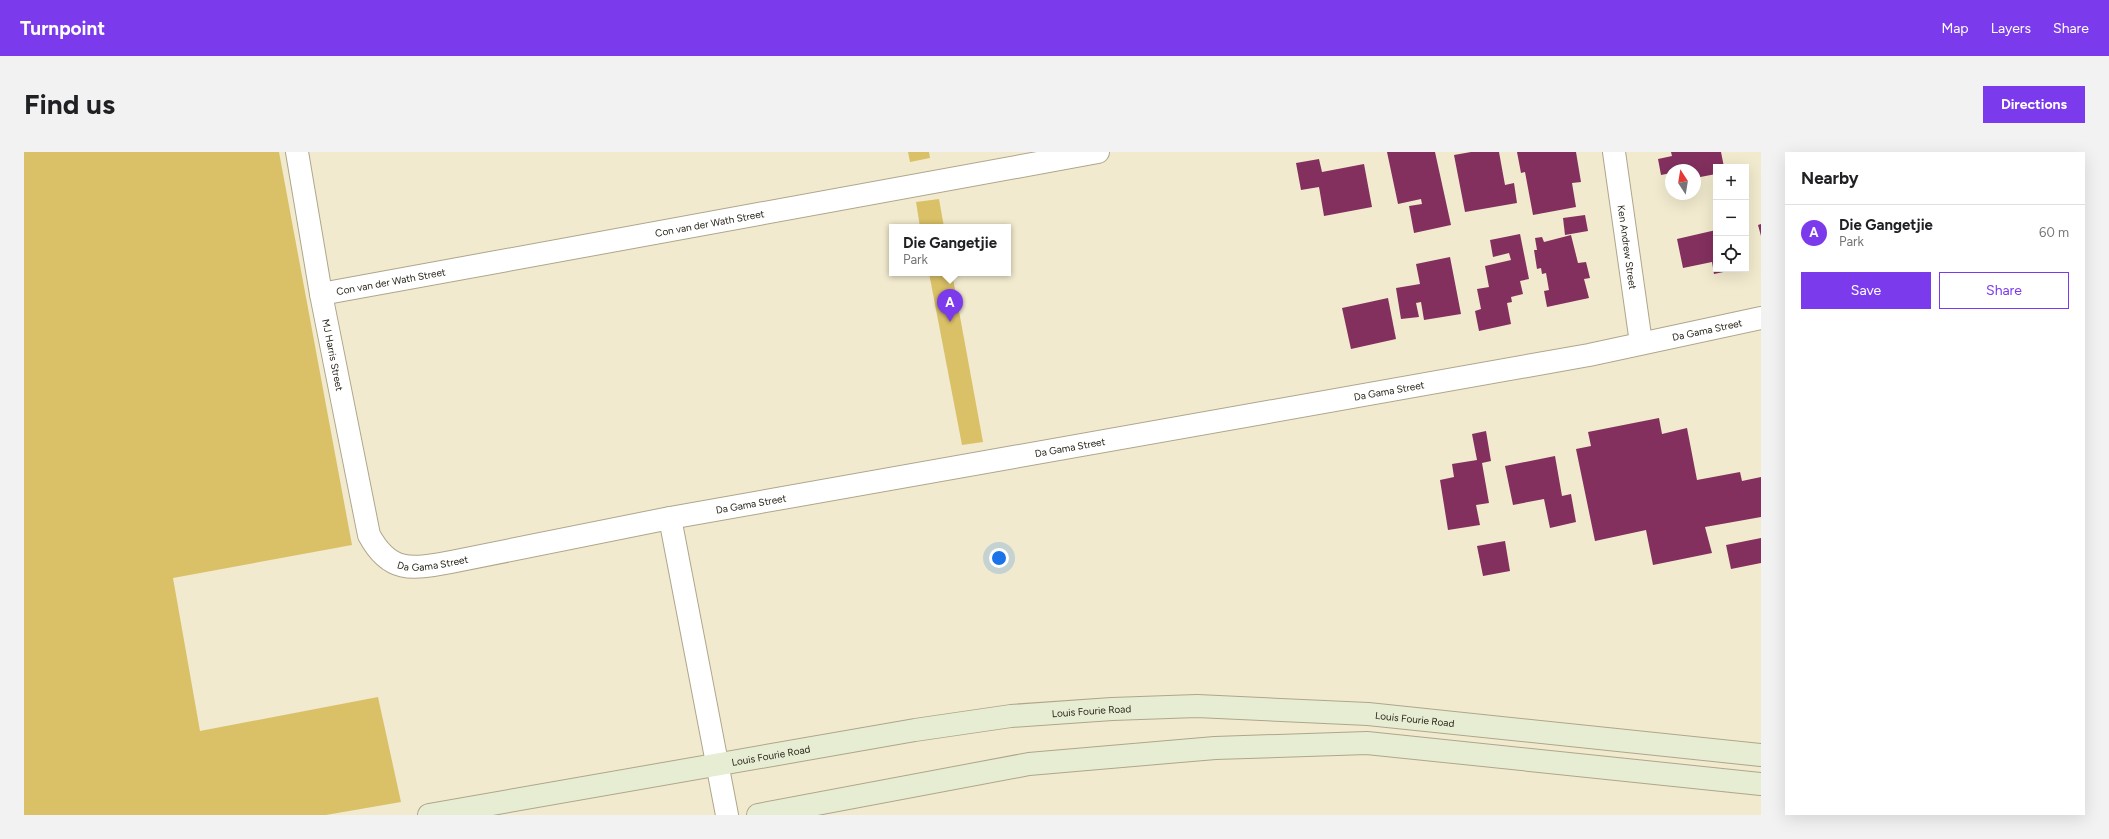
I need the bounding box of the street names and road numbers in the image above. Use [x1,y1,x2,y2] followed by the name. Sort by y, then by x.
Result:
[1615,204,1639,290] street label: Ken Andrew Street
[654,207,766,240] street label: Con van der Wath Street
[335,265,447,298] street label: Con van der Wath Street
[1671,316,1744,344] street label: Da Gama Street
[319,318,346,392] street label: MJ Harris Street
[1353,378,1425,404] street label: Da Gama Street
[1034,435,1106,460] street label: Da Gama Street
[715,491,787,517] street label: Da Gama Street
[396,553,469,574] street label: Da Gama Street
[1051,702,1132,720] street label: Louis Fourie Road
[1375,709,1455,730] street label: Louis Fourie Road
[731,742,811,769] street label: Louis Fourie Road

